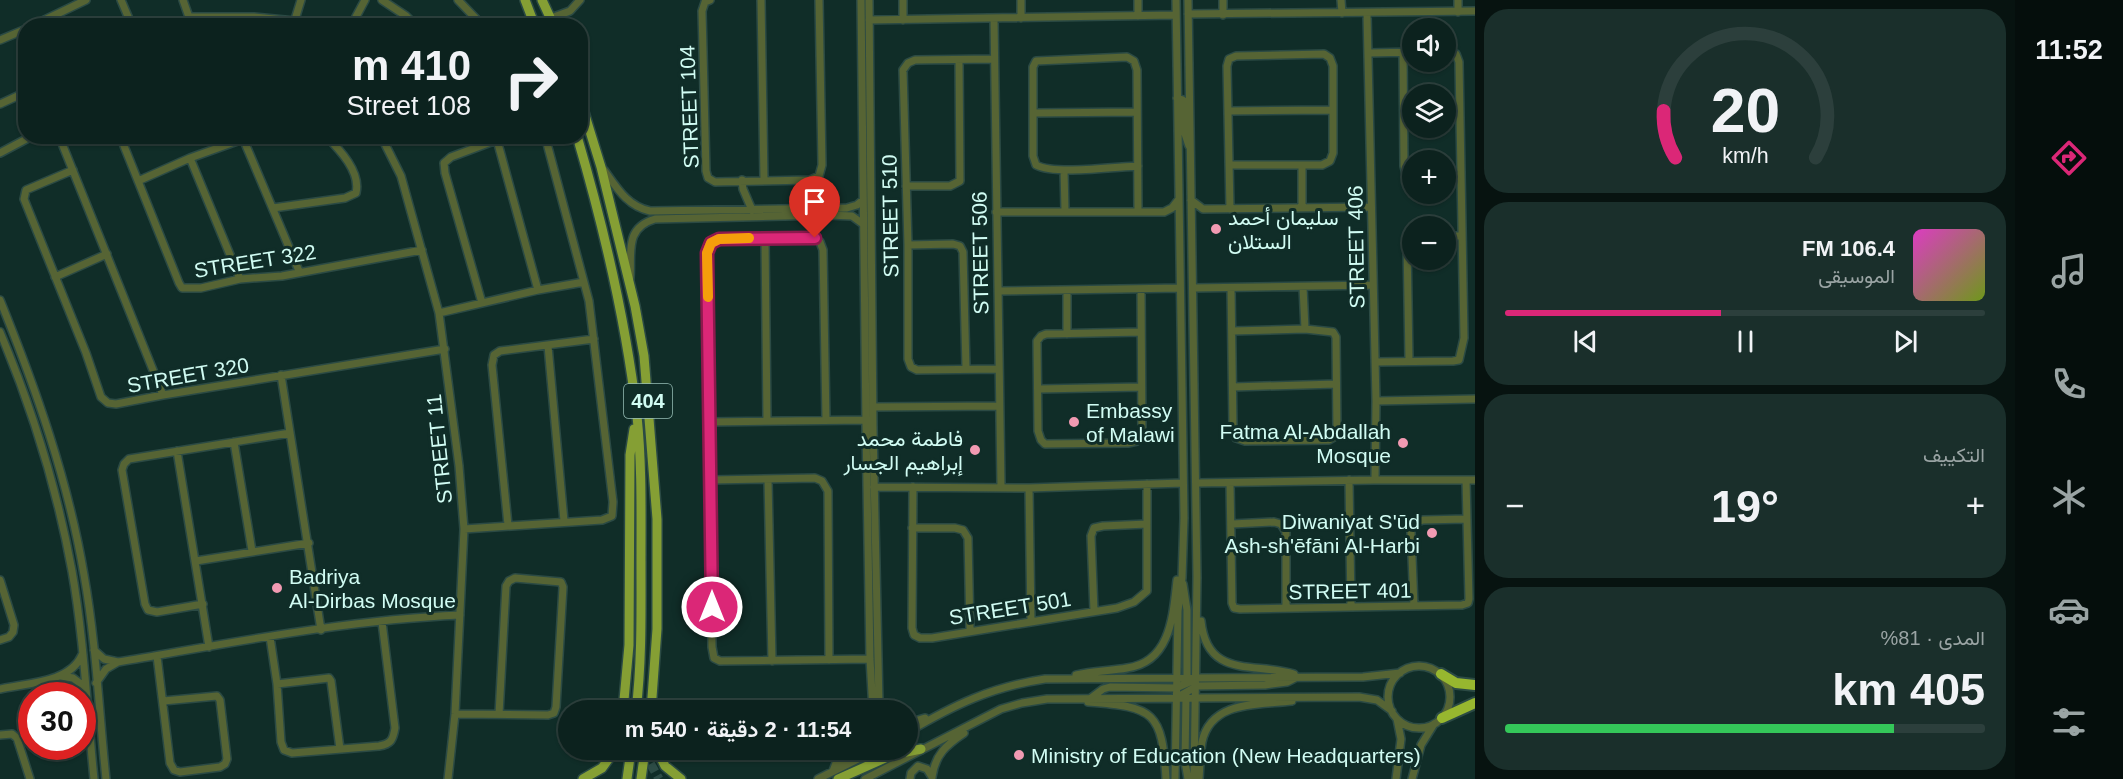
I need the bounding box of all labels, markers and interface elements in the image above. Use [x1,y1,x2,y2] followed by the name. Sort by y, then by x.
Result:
[1402,18,1456,270] map controls
[1402,18,1456,72] button: sound
[2035,35,2103,65] text: 11:52
[352,42,471,89] text: 410 m
[492,42,570,120] icon: right
[675,45,703,169] street label: STREET 104
[1710,76,1780,145] text: 20
[1402,84,1456,138] button: layers
[346,91,471,121] text: Street 108
[2048,137,2090,179] icon: directions
[1722,144,1768,168] text: km/h
[1402,150,1456,204] button: +
[877,154,903,278] street label: STREET 510
[789,176,840,238] pin
[798,185,831,218] icon: arrive
[1343,185,1369,309] street label: STREET 406
[967,191,993,315] street label: STREET 506
[1228,206,1339,254] place label: سليمان أحمد الستلان
[1402,216,1456,270] button: −
[1209,222,1223,236] marker: سليمان أحمد الستلان
[1802,236,1895,261] text: 106.4 FM
[192,240,318,282] street label: STREET 322
[2048,250,2090,292] icon: music
[1818,265,1895,287] text: الموسيقى
[1569,325,1602,358] icon: previous
[1729,325,1762,358] icon: pause
[1889,325,1922,358] icon: next
[125,353,251,397] street label: STREET 320
[2048,363,2090,405] icon: phone
[624,384,672,418] road number: 404
[422,393,456,505] street label: STREET 11
[1086,399,1175,446] place label: Embassy of Malawi
[1067,415,1081,429] marker: Embassy of Malawi
[1219,420,1391,467] place label: Fatma Al-Abdallah Mosque
[842,427,963,477] place label: فاطمة محمد إبراهيم الجسار
[1396,436,1410,450] marker: Fatma Al-Abdallah Mosque
[968,443,982,457] marker: فاطمة محمد إبراهيم الجسار
[1923,444,1985,466] text: التكييف
[2048,476,2090,518] icon: climate
[1711,481,1779,532] text: 19°
[1505,487,1524,524] text: −
[1966,487,1985,524] text: +
[1225,510,1420,557] place label: Diwaniyat S'ūd Ash-sh'ēfāni Al-Harbi
[1425,526,1439,540] marker: Diwaniyat S'ūd Ash-sh'ēfāni Al-Harbi
[289,565,456,612] place label: Badriya Al-Dirbas Mosque
[680,575,744,639] position arrow
[1288,578,1412,604] street label: STREET 401
[270,581,284,595] marker: Badriya Al-Dirbas Mosque
[947,587,1073,629] street label: STREET 501
[2048,589,2090,631] icon: car
[1881,627,1985,649] text: المدى · 81%
[1832,664,1985,715] text: 405 km
[18,682,96,760] speed limit sign: 30
[2048,701,2090,743] icon: filters
[625,717,851,742] text: 11:54 · 2 دقيقة · 540 m
[1031,744,1421,767] place label: Ministry of Education (New Headquarters)
[1012,748,1026,762] marker: Ministry of Education (New Headquarters)

